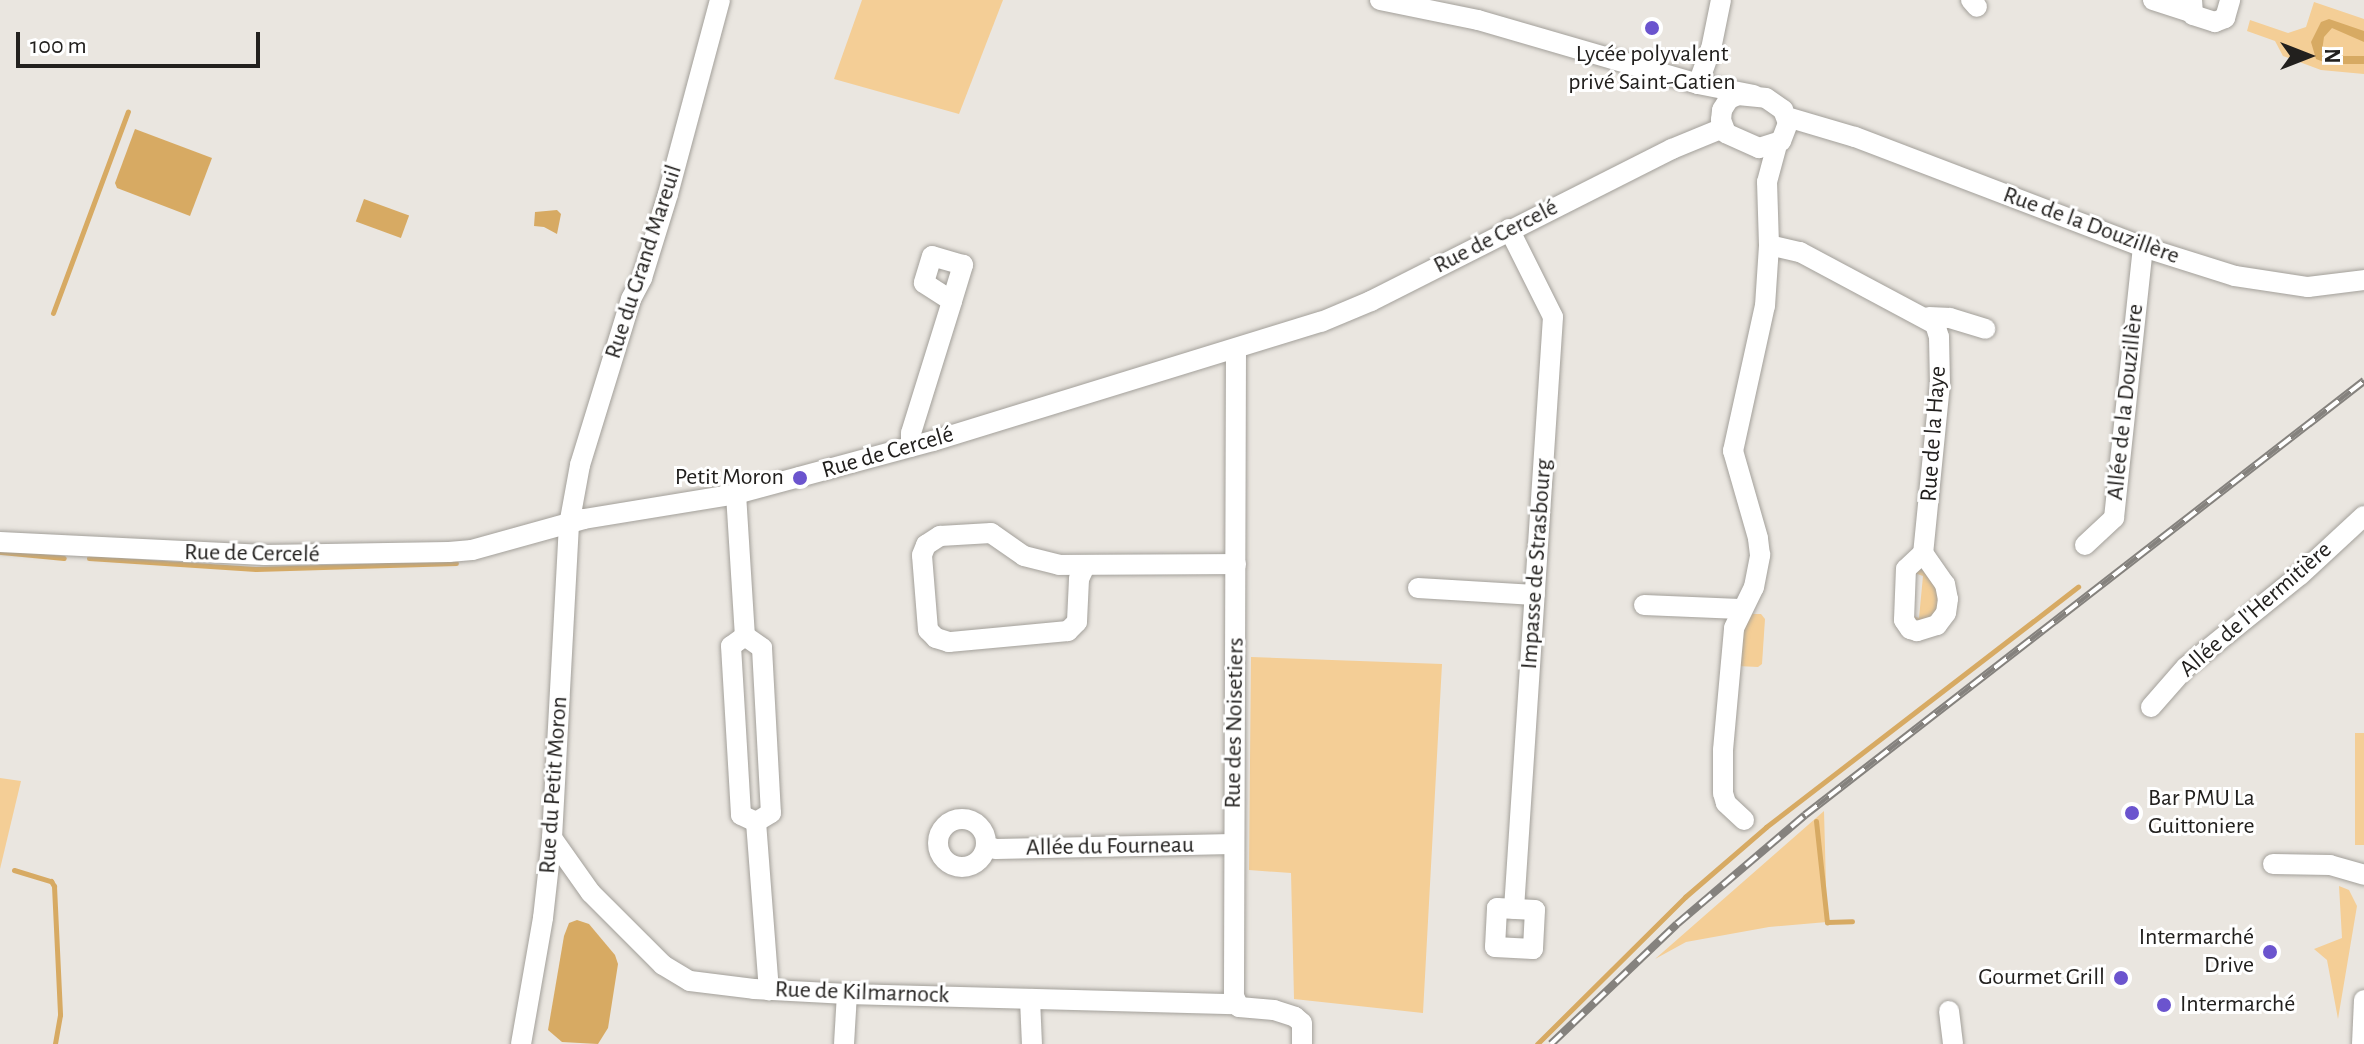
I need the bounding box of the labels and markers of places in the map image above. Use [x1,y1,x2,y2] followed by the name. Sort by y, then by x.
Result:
[1643,19,1661,37] marker: Lycée polyvalent privé Saint-Gatien
[1568,41,1736,97] place label: Lycée polyvalent privé Saint-Gatien
[675,464,784,492] place label: Petit Moron
[791,469,809,487] marker: Petit Moron
[2148,785,2255,841] place label: Bar PMU La Guittoniere
[2123,804,2141,822] marker: Bar PMU La Guittoniere
[2139,924,2254,980] place label: Intermarché Drive
[2261,943,2279,961] marker: Intermarché Drive
[1978,964,2105,992] place label: Gourmet Grill
[2112,969,2130,987] marker: Gourmet Grill
[2180,991,2295,1019] place label: Intermarché
[2155,996,2173,1014] marker: Intermarché

